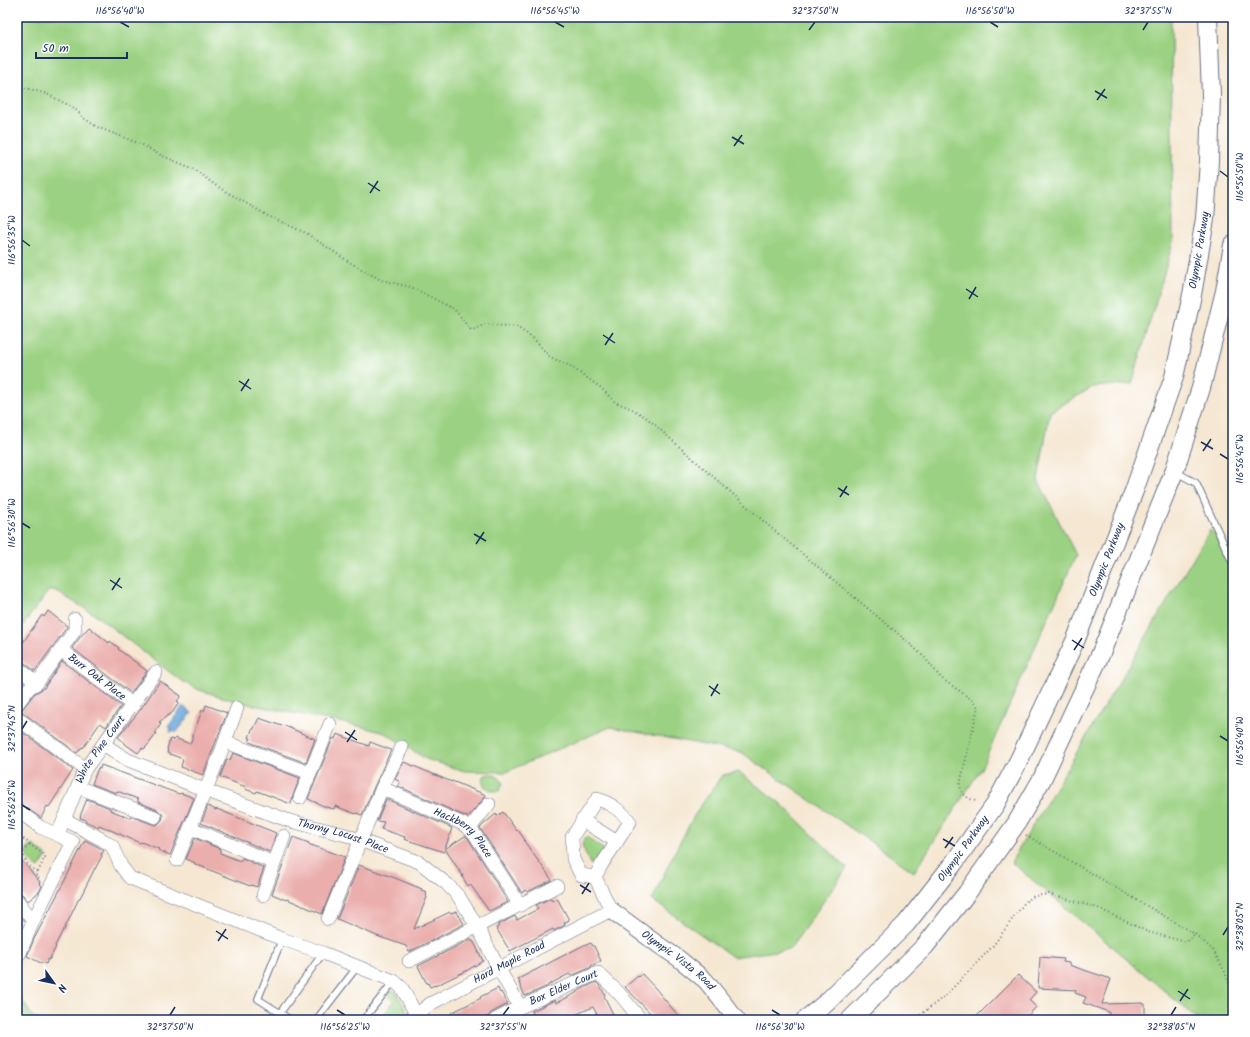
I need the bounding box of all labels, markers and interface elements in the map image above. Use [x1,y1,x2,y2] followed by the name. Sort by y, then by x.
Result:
[95,3,145,19] text: 116°56'40"W
[530,3,580,19] text: 116°56'45"W
[791,3,839,19] text: 32°37'50"N
[965,3,1015,19] text: 116°56'50"W
[1124,3,1172,19] text: 32°37'55"N
[36,34,127,60] scale bar
[42,39,69,58] text: 50 m
[1232,152,1248,202] text: 116°56'50"W
[1184,210,1215,290] street label: Olympic Parkway
[4,215,20,265] text: 116°56'35"W
[1232,434,1248,484] text: 116°56'45"W
[4,498,20,548] text: 116°56'30"W
[1084,519,1130,599] street label: Olympic Parkway
[64,649,130,706] street label: Burr Oak Place
[4,705,20,753] text: 32°37'45"N
[71,711,131,786] street label: White Pine Court
[1232,716,1248,766] text: 116°56'40"W
[4,780,20,830] text: 116°56'25"W
[430,803,497,862] street label: Hackberry Place
[933,811,994,886] street label: Olympic Parkway
[296,814,391,859] street label: Thorny Locust Place
[1232,903,1248,951] text: 32°38'05"N
[637,926,720,995] street label: Olympic Vista Road
[470,936,549,989] street label: Hard Maple Road
[34,963,74,1003] north arrow
[527,965,602,1011] street label: Box Elder Court
[52,980,71,996] text: N
[146,1019,194,1035] text: 32°37'50"N
[320,1019,370,1035] text: 116°56'25"W
[479,1019,527,1035] text: 32°37'55"N
[755,1019,805,1035] text: 116°56'30"W
[1147,1019,1195,1035] text: 32°38'05"N

